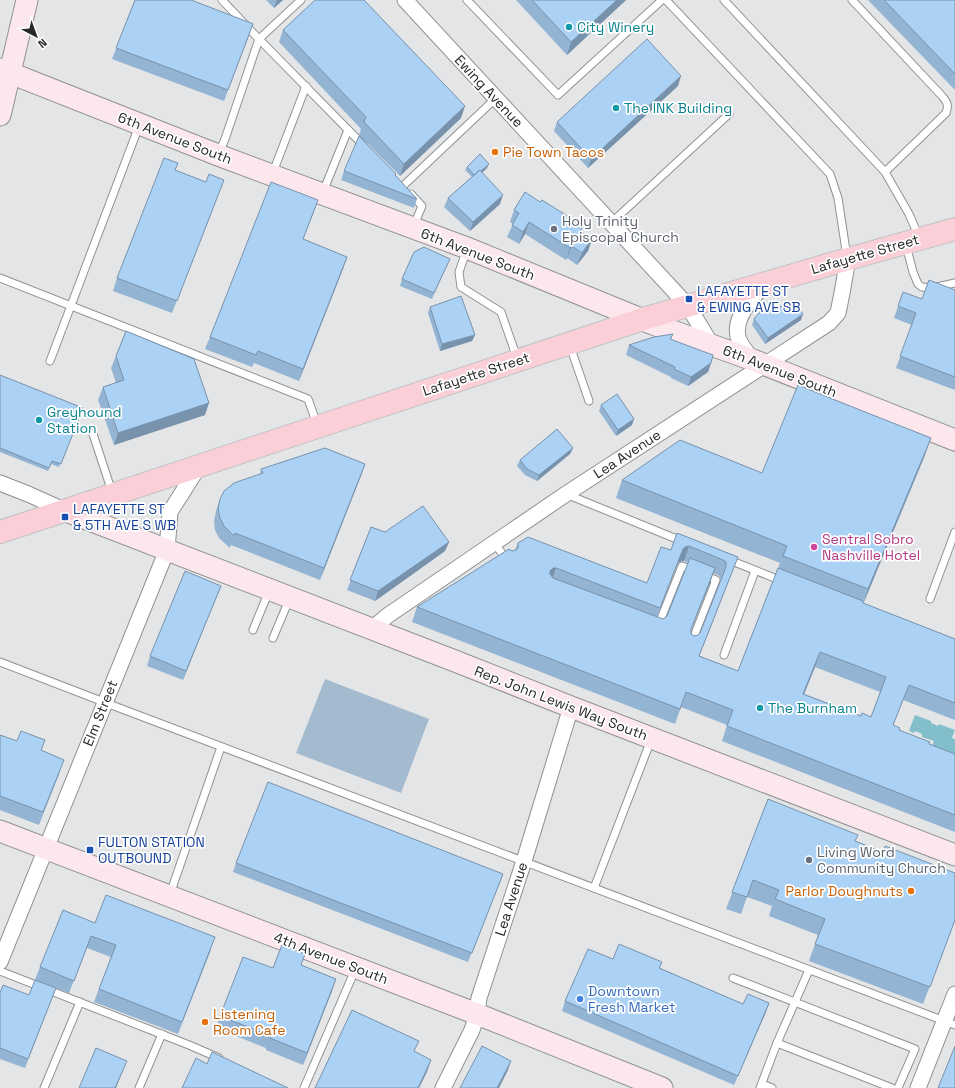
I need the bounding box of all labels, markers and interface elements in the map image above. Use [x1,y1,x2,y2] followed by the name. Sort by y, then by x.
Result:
[16,16,56,56] north arrow
[577,18,654,36] place label: City Winery
[564,22,574,32] marker: City Winery
[35,36,50,51] text: N
[451,51,527,131] street label: Ewing Avenue
[624,99,732,117] place label: The INK Building
[611,103,621,113] marker: The INK Building
[115,108,235,168] street label: 6th Avenue South
[503,143,604,161] place label: Pie Town Tacos
[490,147,500,157] marker: Pie Town Tacos
[562,212,679,246] place label: Holy Trinity Episcopal Church
[418,224,538,284] street label: 6th Avenue South
[549,224,559,234] marker: Holy Trinity Episcopal Church
[809,230,921,278] street label: Lafayette Street
[697,282,801,316] place label: LAFAYETTE ST & EWING AVE SB
[684,294,694,304] marker: LAFAYETTE ST & EWING AVE SB
[720,341,840,401] street label: 6th Avenue South
[420,348,532,400] street label: Lafayette Street
[47,403,122,437] place label: Greyhound Station
[34,415,44,425] marker: Greyhound Station
[590,426,664,482] street label: Lea Avenue
[73,500,176,534] place label: LAFAYETTE ST & 5TH AVE S WB
[60,512,70,522] marker: LAFAYETTE ST & 5TH AVE S WB
[822,530,920,564] place label: Sentral Sobro Nashville Hotel
[809,542,819,552] marker: Sentral Sobro Nashville Hotel
[472,662,650,744] street label: Rep. John Lewis Way South
[79,677,121,749] street label: Elm Street
[768,699,857,717] place label: The Burnham
[755,703,765,713] marker: The Burnham
[98,833,205,867] place label: FULTON STATION OUTBOUND
[817,843,946,877] place label: Living Word Community Church
[85,845,95,855] marker: FULTON STATION OUTBOUND
[804,855,814,865] marker: Living Word Community Church
[491,860,531,938] street label: Lea Avenue
[786,882,903,900] place label: Parlor Doughnuts
[906,886,916,896] marker: Parlor Doughnuts
[271,928,391,988] street label: 4th Avenue South
[588,982,676,1016] place label: Downtown Fresh Market
[575,994,585,1004] marker: Downtown Fresh Market
[213,1005,286,1039] place label: Listening Room Cafe
[200,1017,210,1027] marker: Listening Room Cafe

